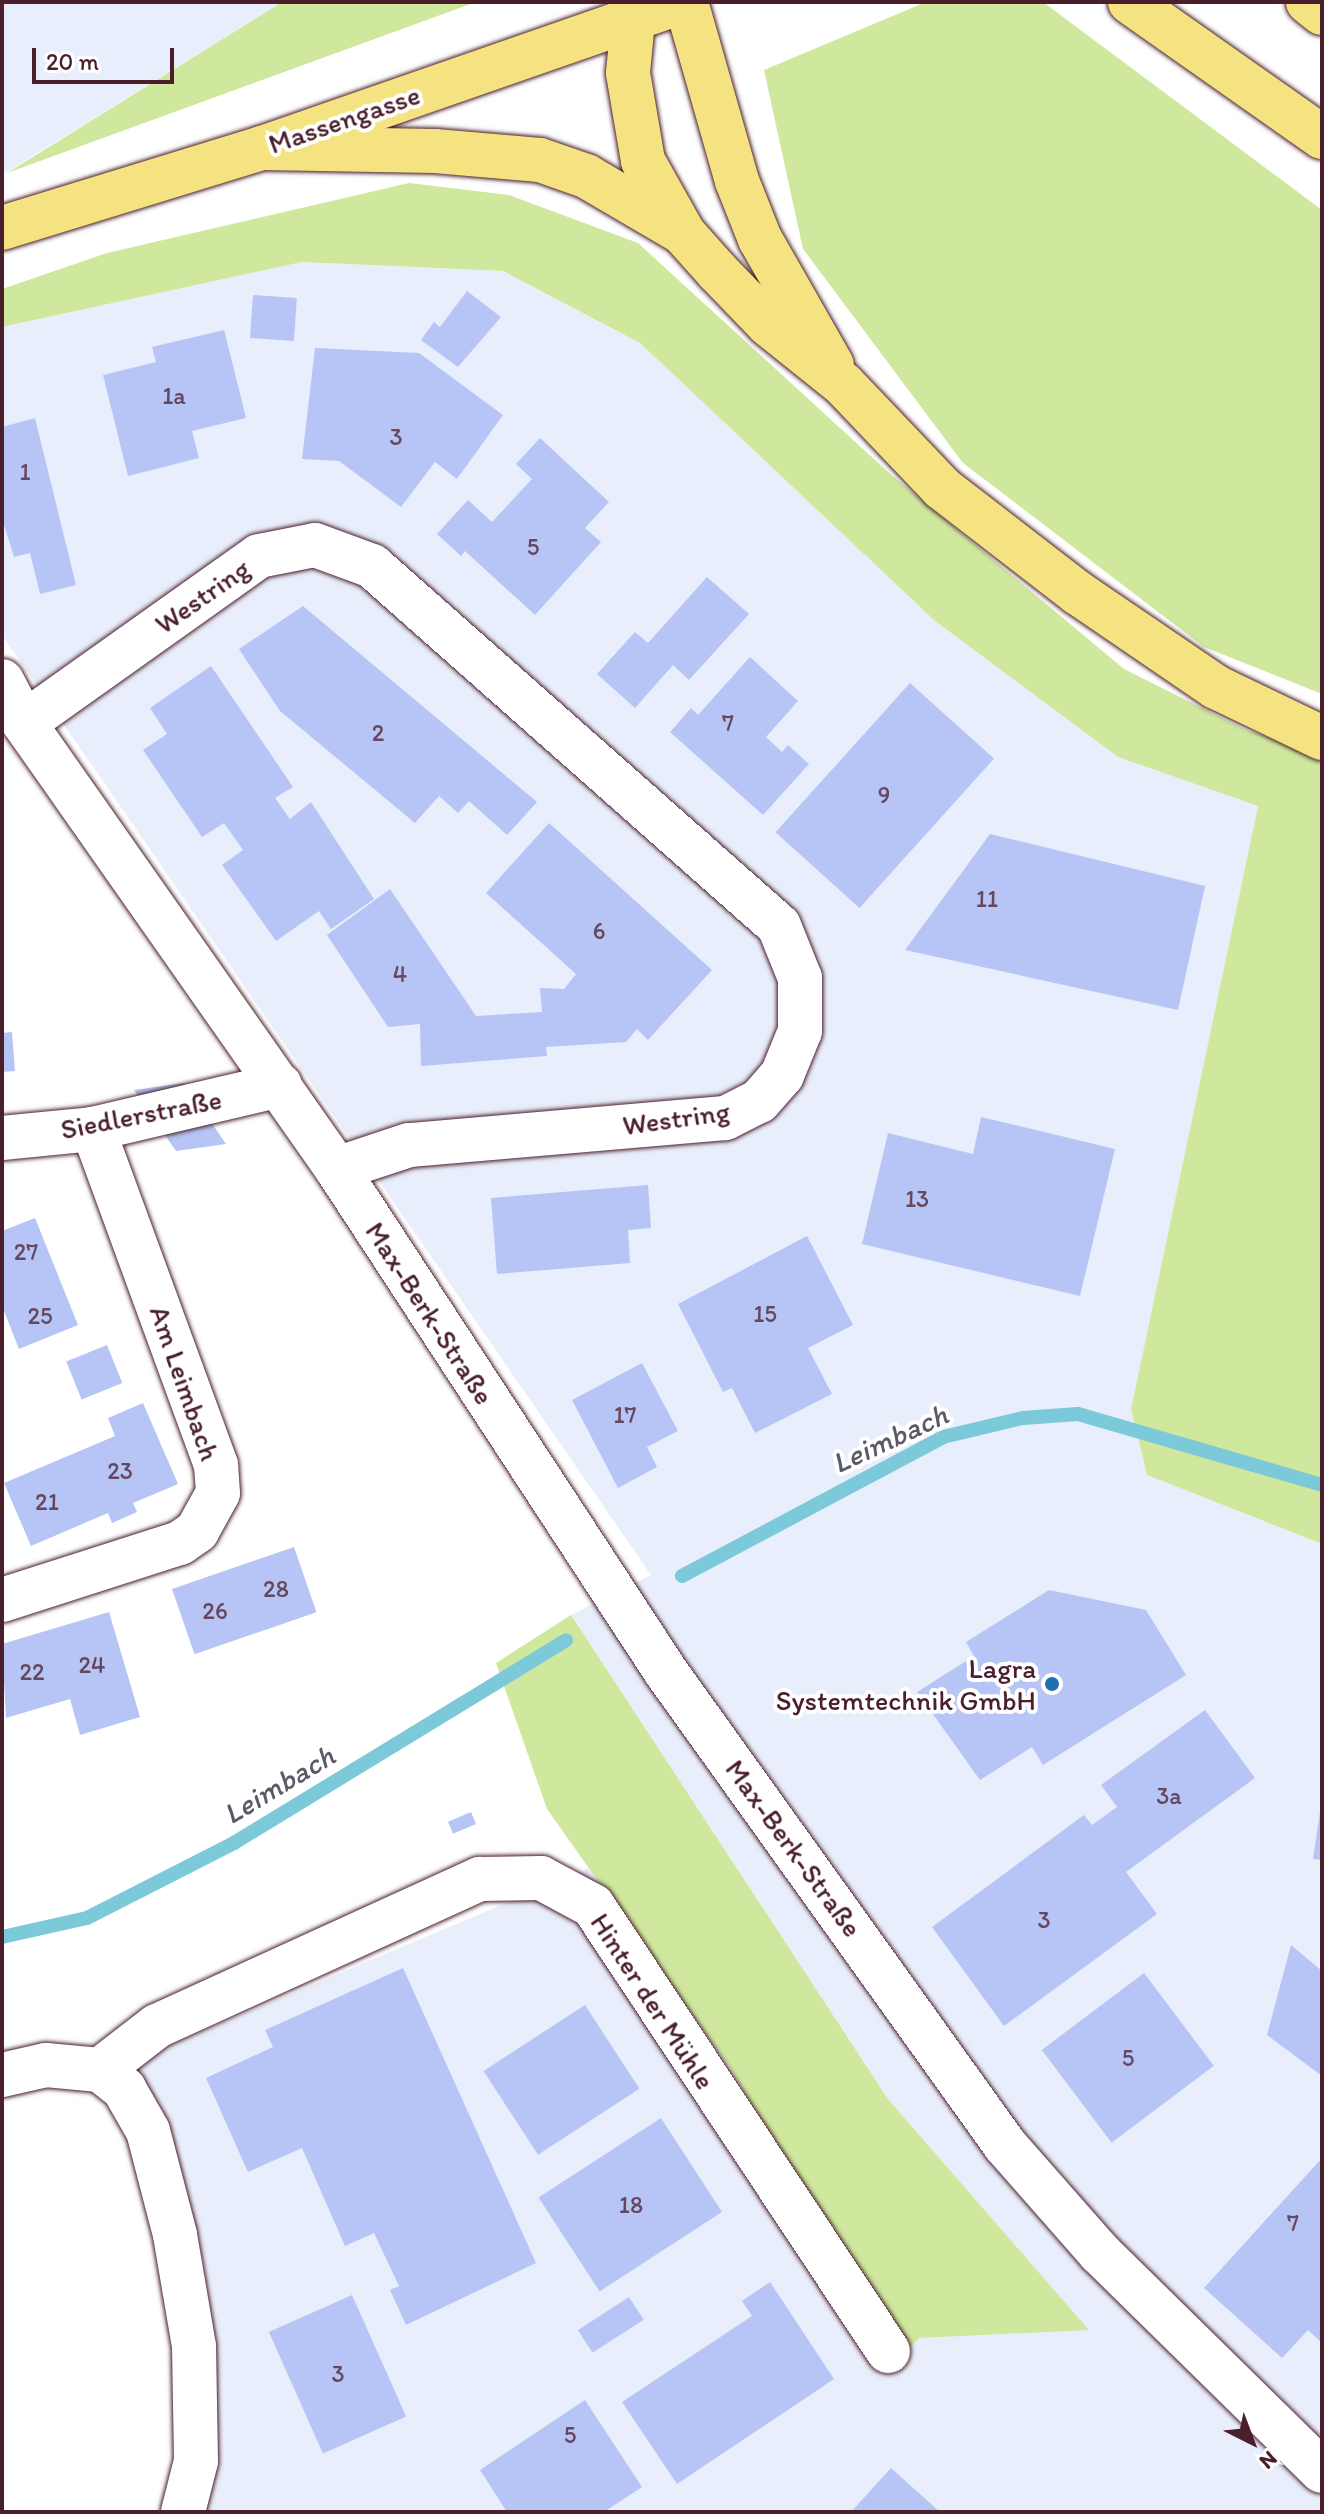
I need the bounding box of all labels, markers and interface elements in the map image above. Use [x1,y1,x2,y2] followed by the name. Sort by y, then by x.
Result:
[36,32,178,82] scale bar
[46,47,99,76] text: 20 m
[264,77,424,161] street label: Massengasse
[162,382,186,410] house number: 1a
[389,423,403,451] house number: 3
[19,458,31,486] house number: 1
[527,533,539,561] house number: 5
[148,551,256,641] street label: Westring
[722,709,734,737] house number: 7
[372,719,384,747] house number: 2
[878,781,890,809] house number: 9
[976,885,998,913] house number: 11
[593,917,605,945] house number: 6
[393,960,407,988] house number: 4
[58,1082,224,1146] street label: Siedlerstraße
[620,1094,732,1142] street label: Westring
[905,1185,929,1213] house number: 13
[359,1215,501,1411] street label: Max-Berk-Straße
[14,1238,38,1266] house number: 27
[143,1300,227,1466] street label: Am Leimbach
[753,1300,777,1328] house number: 15
[27,1302,53,1330] house number: 25
[826,1397,954,1481] water label: Leimbach
[613,1401,637,1429] house number: 17
[107,1457,133,1485] house number: 23
[35,1488,59,1516] house number: 21
[263,1575,289,1603] house number: 28
[202,1597,228,1625] house number: 26
[78,1651,106,1679] house number: 24
[776,1651,1036,1717] place label: Lagra Systemtechnik GmbH
[19,1658,45,1686] house number: 22
[1043,1675,1061,1693] marker: Lagra Systemtechnik GmbH
[217,1738,341,1832] water label: Leimbach
[718,1753,870,1943] street label: Max-Berk-Straße
[1156,1782,1182,1810] house number: 3a
[1037,1906,1051,1934] house number: 3
[584,1907,722,2095] street label: Hinter der Mühle
[1122,2044,1134,2072] house number: 5
[619,2191,643,2219] house number: 18
[1287,2209,1299,2237] house number: 7
[331,2360,345,2388] house number: 3
[1212,2402,1292,2482] north arrow
[564,2421,576,2449] house number: 5
[1254,2445,1283,2475] text: N

